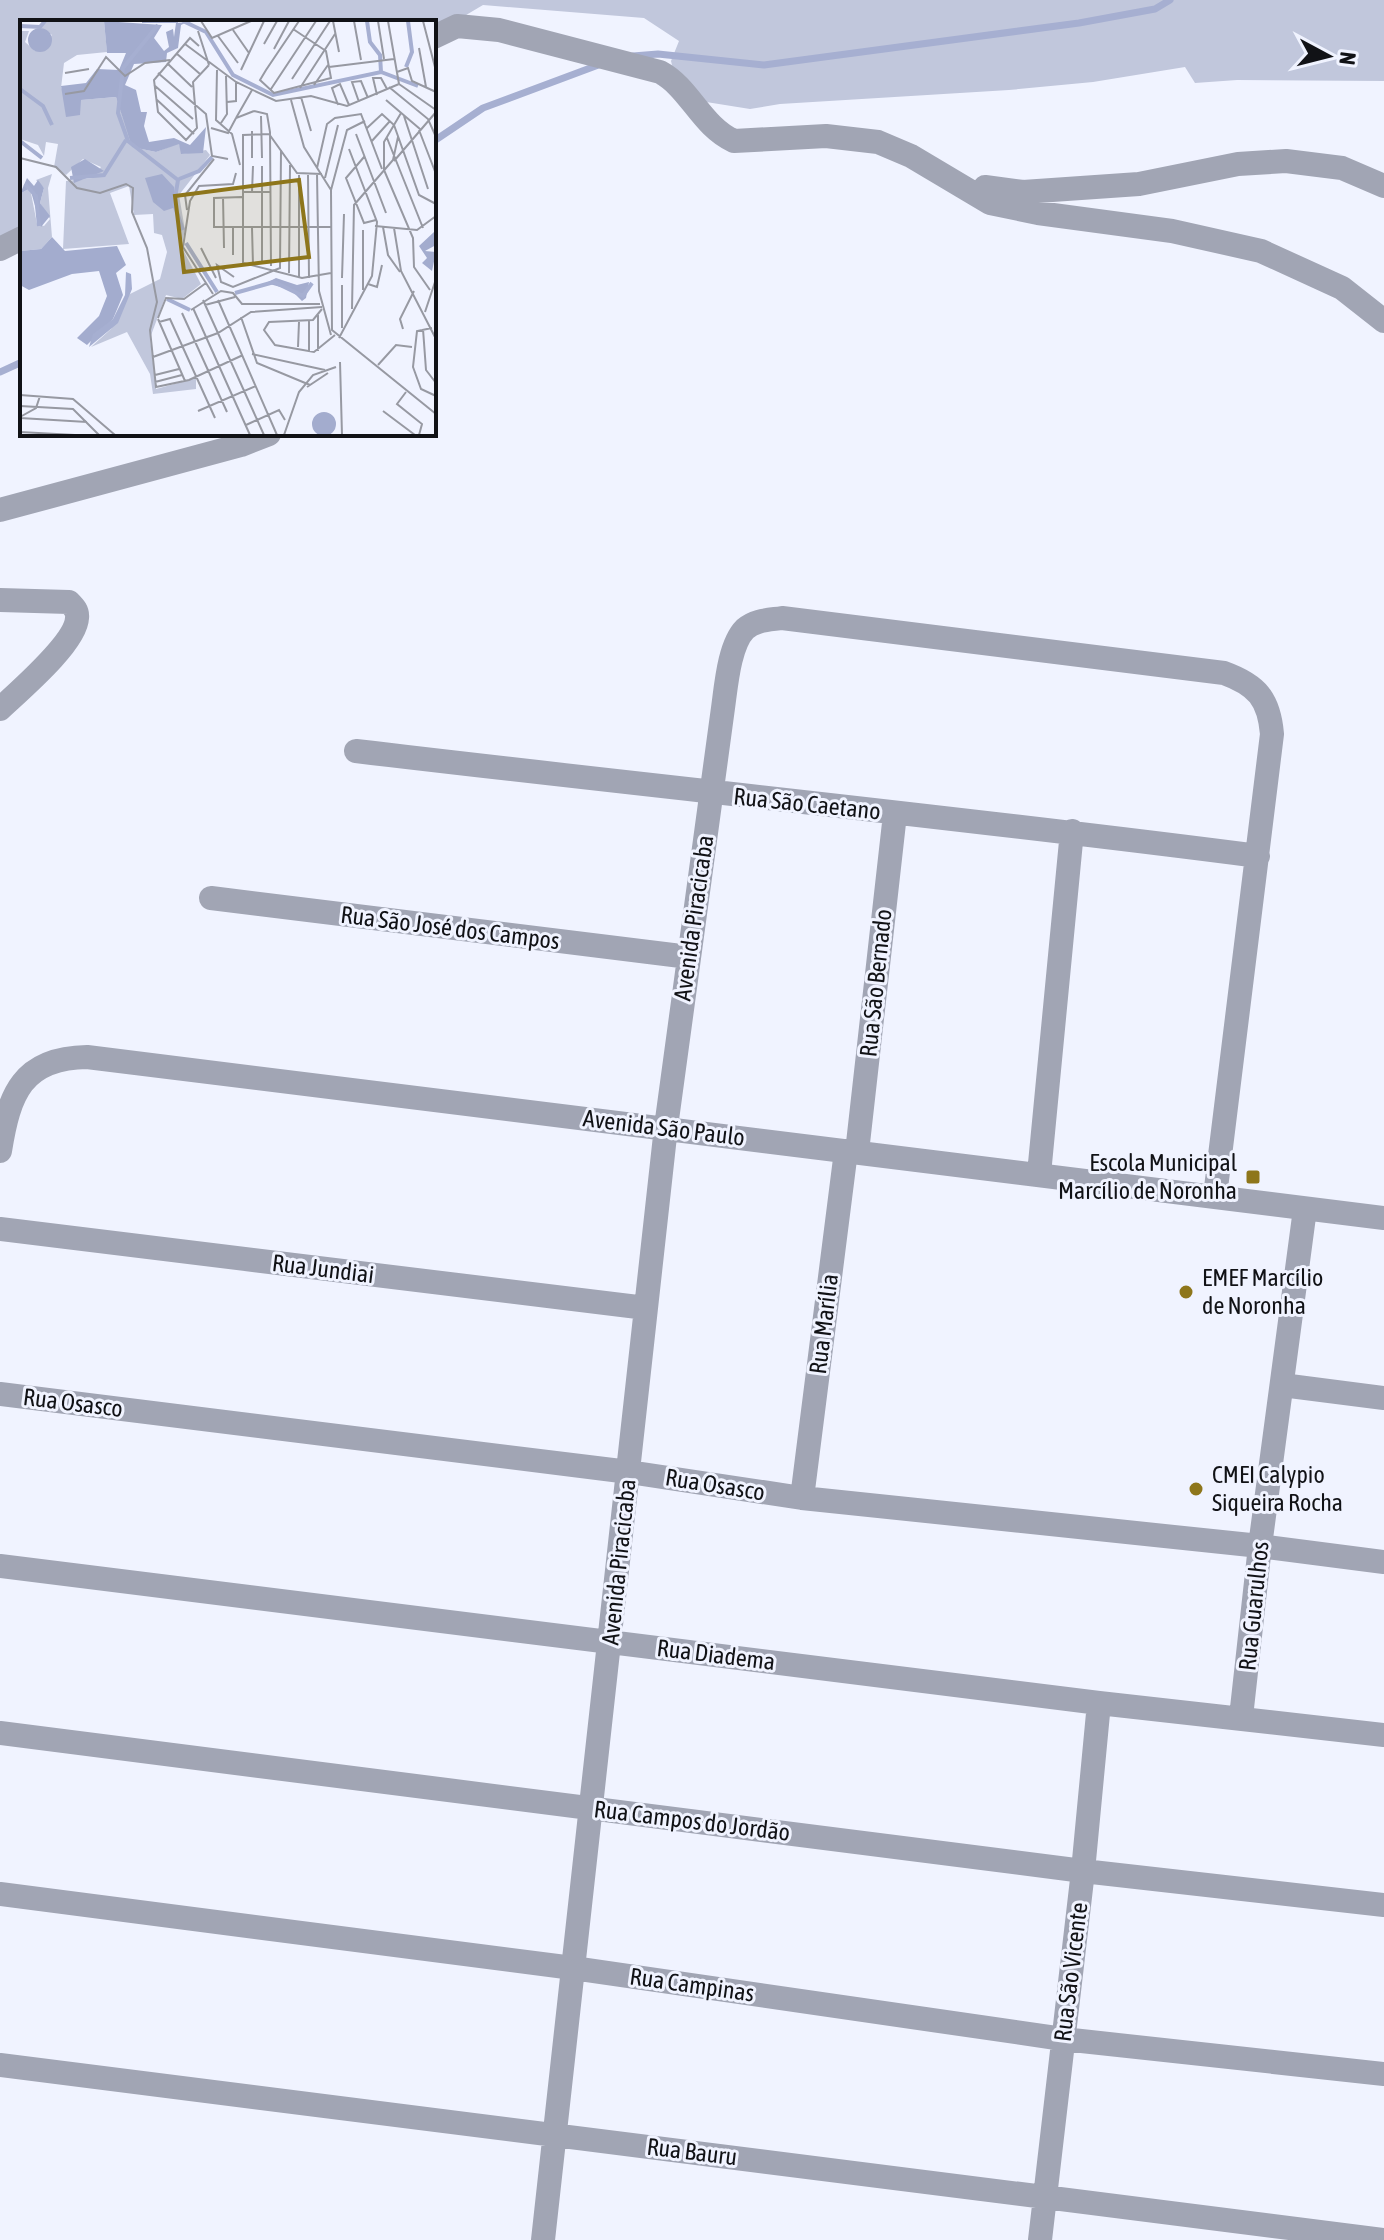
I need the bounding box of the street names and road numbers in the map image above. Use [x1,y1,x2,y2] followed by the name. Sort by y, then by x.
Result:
[732,782,882,825] street label: Rua São Caetano
[669,833,718,1002] street label: Avenida Piracicaba
[339,901,561,954] street label: Rua São José dos Campos
[854,908,897,1058] street label: Rua São Bernado
[582,1104,746,1151] street label: Avenida São Paulo
[271,1249,376,1288] street label: Rua Jundiai
[804,1272,843,1376] street label: Rua Marília
[22,1383,124,1422] street label: Rua Osasco
[663,1463,767,1506] street label: Rua Osasco
[596,1478,641,1646] street label: Avenida Piracicaba
[1233,1540,1274,1672] street label: Rua Guarulhos
[655,1634,777,1675] street label: Rua Diadema
[592,1795,792,1846] street label: Rua Campos do Jordão
[1049,1901,1092,2043] street label: Rua São Vicente
[628,1962,756,2007] street label: Rua Campinas
[645,2133,739,2170] street label: Rua Bauru

